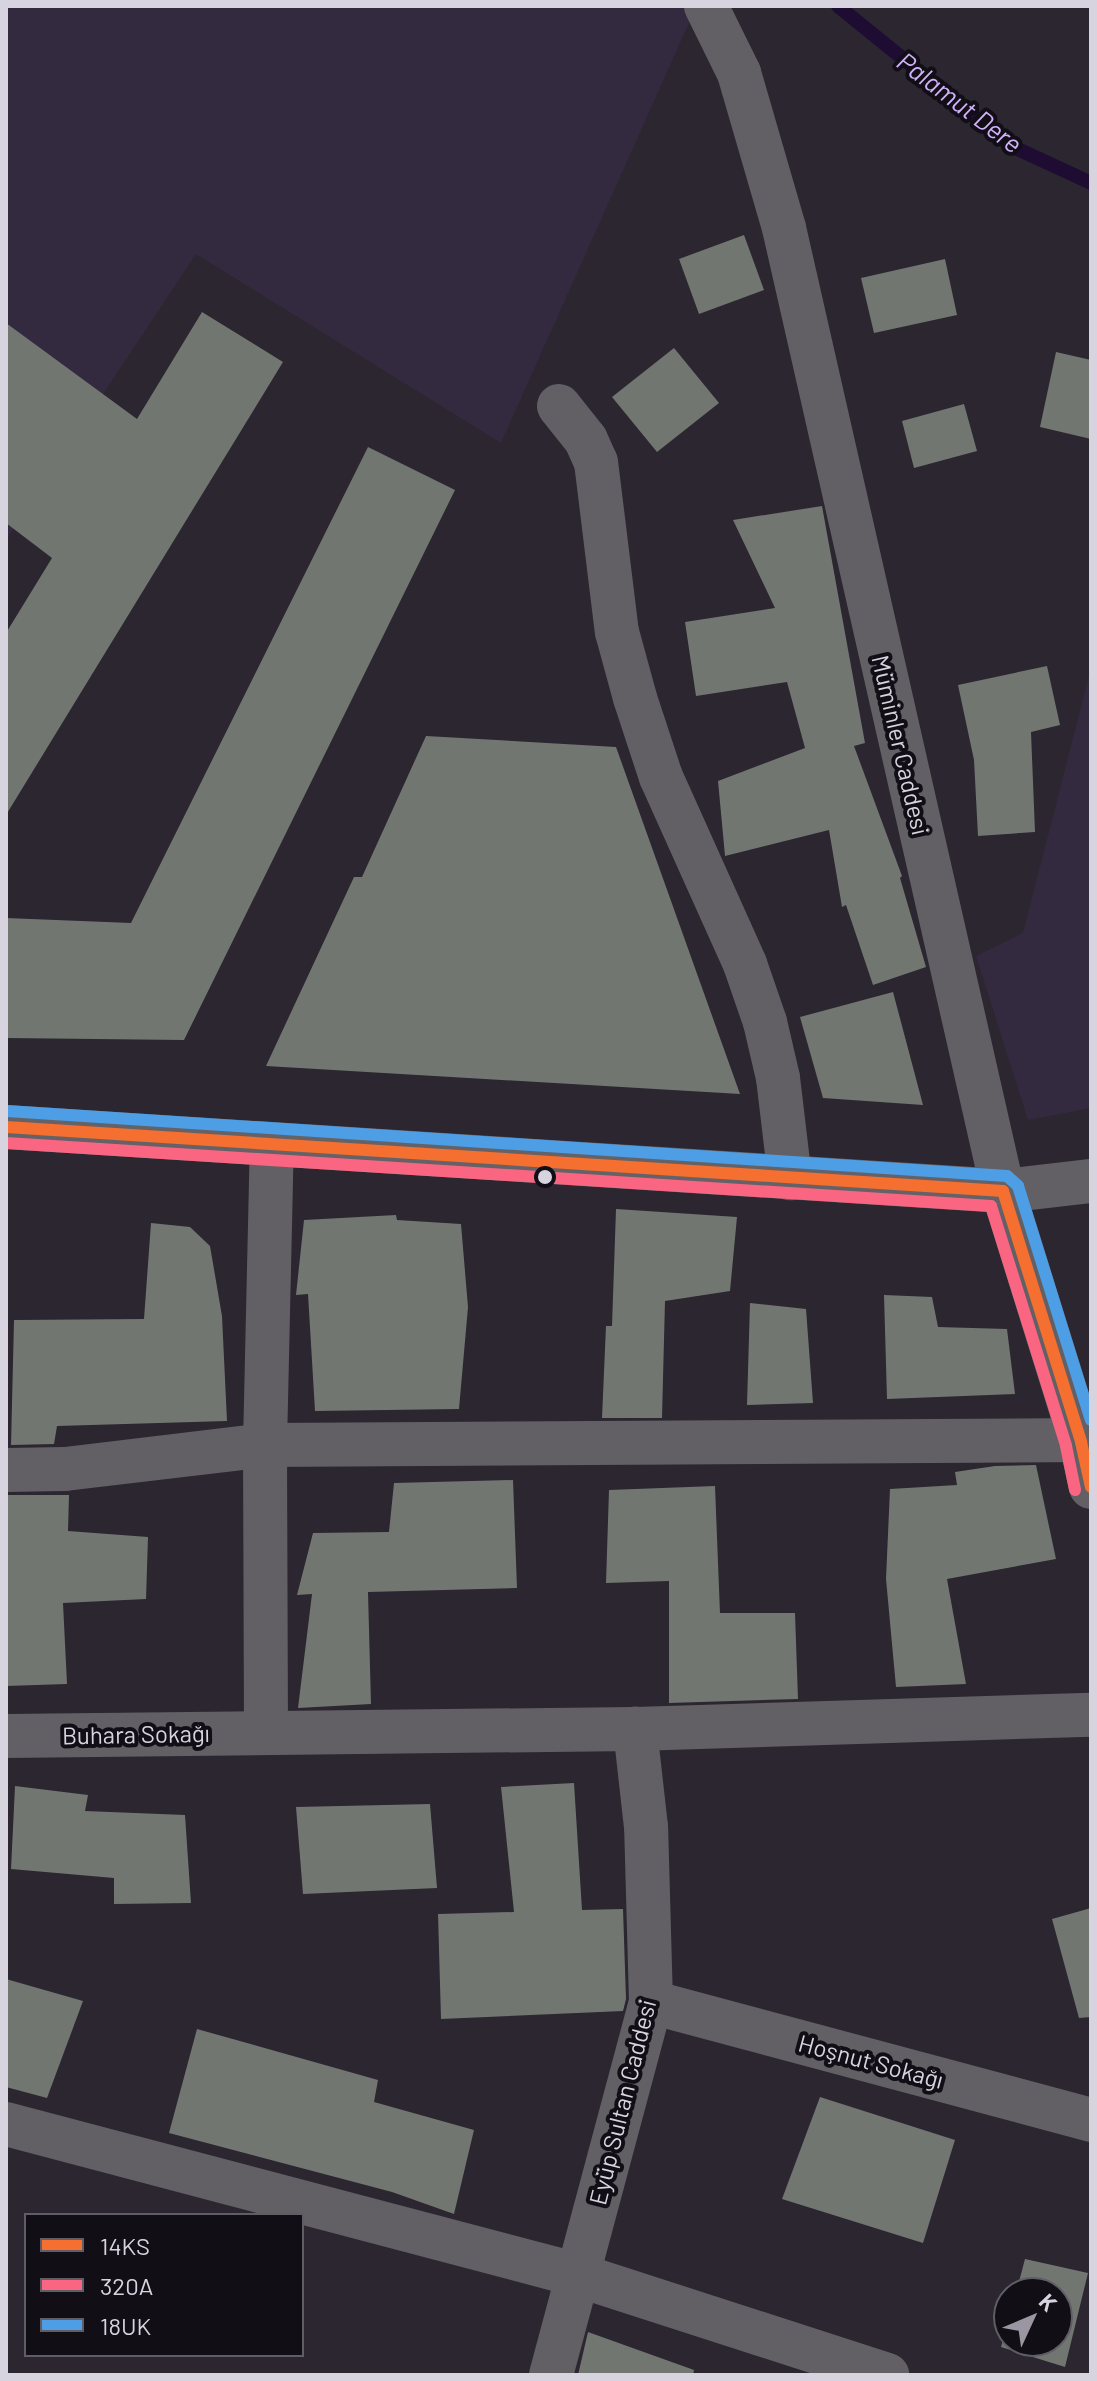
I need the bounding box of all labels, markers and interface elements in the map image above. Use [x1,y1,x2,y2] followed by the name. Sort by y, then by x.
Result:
[891,45,1029,159] water label: Palamut Dere
[866,652,936,838] street label: Müminler Caddesi
[537,1169,553,1185] unlabelled marker
[62,1718,210,1750] street label: Buhara Sokağı
[583,1996,661,2208] street label: Eyüp Sultan Caddesi
[795,2028,947,2094] street label: Hoşnut Sokağı
[24,2213,304,2357] legend
[100,2231,150,2260] text: 14KS
[100,2271,153,2300] text: 320A
[993,2277,1073,2357] north arrow
[1035,2288,1063,2316] text: K
[100,2311,151,2340] text: 18UK

